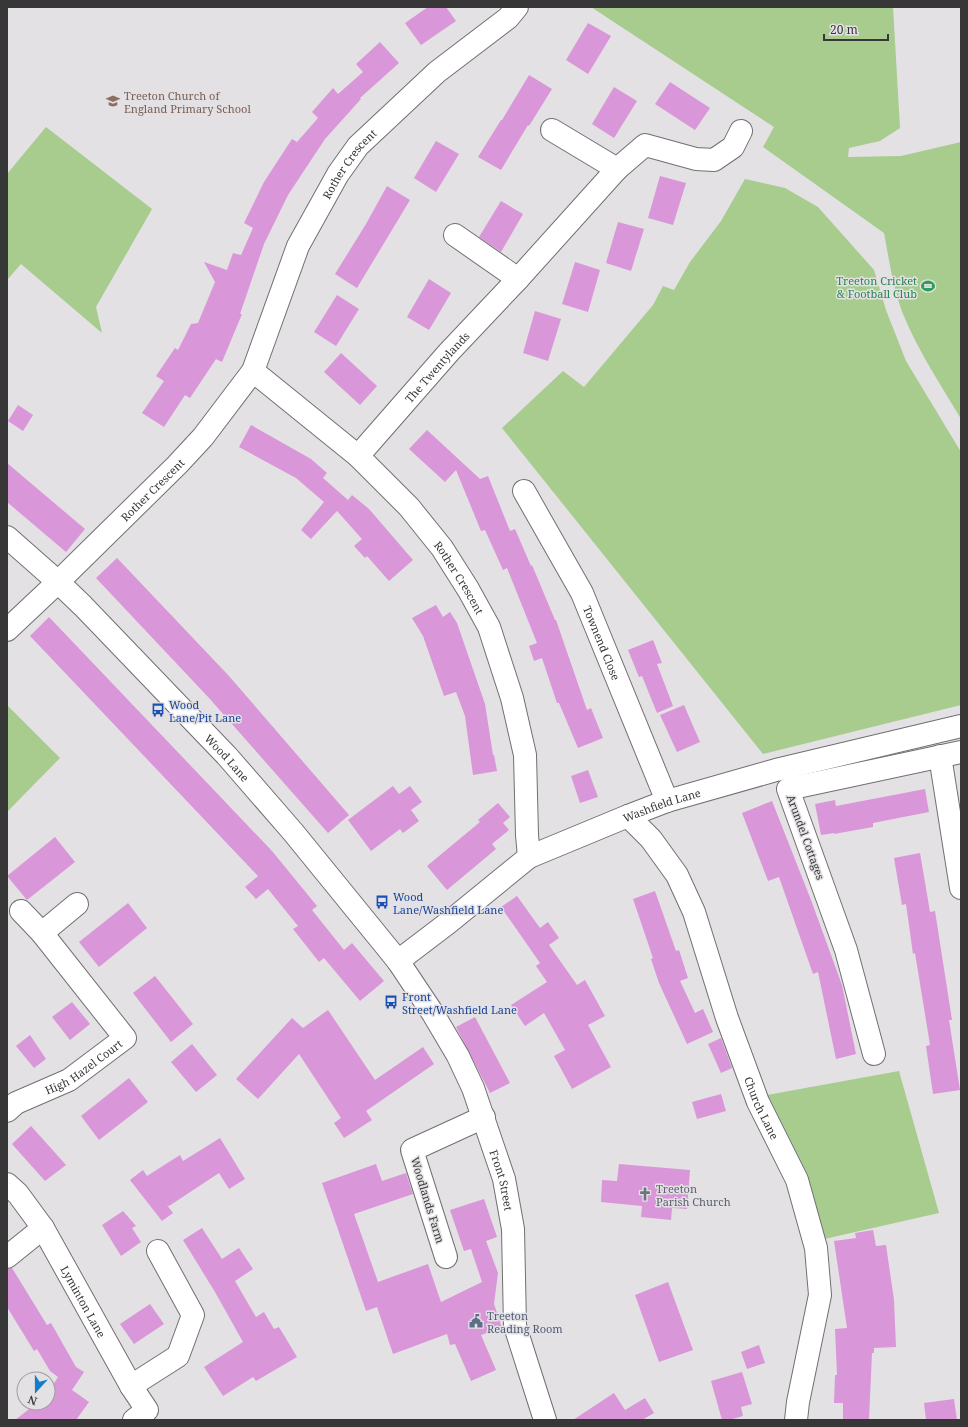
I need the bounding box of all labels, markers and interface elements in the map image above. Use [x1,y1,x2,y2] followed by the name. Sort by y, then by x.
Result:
[824,16,888,42] scale bar
[830,21,858,38] text: 20 m
[124,88,251,116] place label: Treeton Church of England Primary School
[105,93,121,109] school or university icon: Treeton Church of England Primary School
[318,125,379,201] street label: Rother Crescent
[836,273,917,301] place label: Treeton Cricket & Football Club
[920,278,936,294] sports icon: Treeton Cricket & Football Club
[401,328,472,405] street label: The Twentylands
[117,455,187,524] street label: Rother Crescent
[431,537,488,617] street label: Rother Crescent
[580,603,624,682] street label: Townend Close
[169,697,241,725] place label: Wood Lane/Pit Lane
[150,702,166,718] bus stop icon: Wood Lane/Pit Lane
[202,730,253,784] street label: Wood Lane
[621,784,702,825] street label: Washfield Lane
[784,792,828,882] street label: Arundel Cottages
[393,889,503,917] place label: Wood Lane/Washfield Lane
[374,894,390,910] bus stop icon: Wood Lane/Washfield Lane
[402,989,517,1017] place label: Front Street/Washfield Lane
[383,994,399,1010] bus stop icon: Front Street/Washfield Lane
[42,1035,125,1097] street label: High Hazel Court
[742,1074,783,1142] street label: Church Lane
[487,1147,517,1212] street label: Front Street
[408,1155,448,1246] street label: Woodlands Farm
[656,1181,731,1209] place label: Treeton Parish Church
[637,1186,653,1202] church icon: Treeton Parish Church
[58,1263,110,1340] street label: Lyminton Lane
[487,1308,563,1336] place label: Treeton Reading Room
[468,1313,484,1329] public building icon: Treeton Reading Room
[16,1371,56,1411] north arrow
[25,1392,39,1409] text: N

